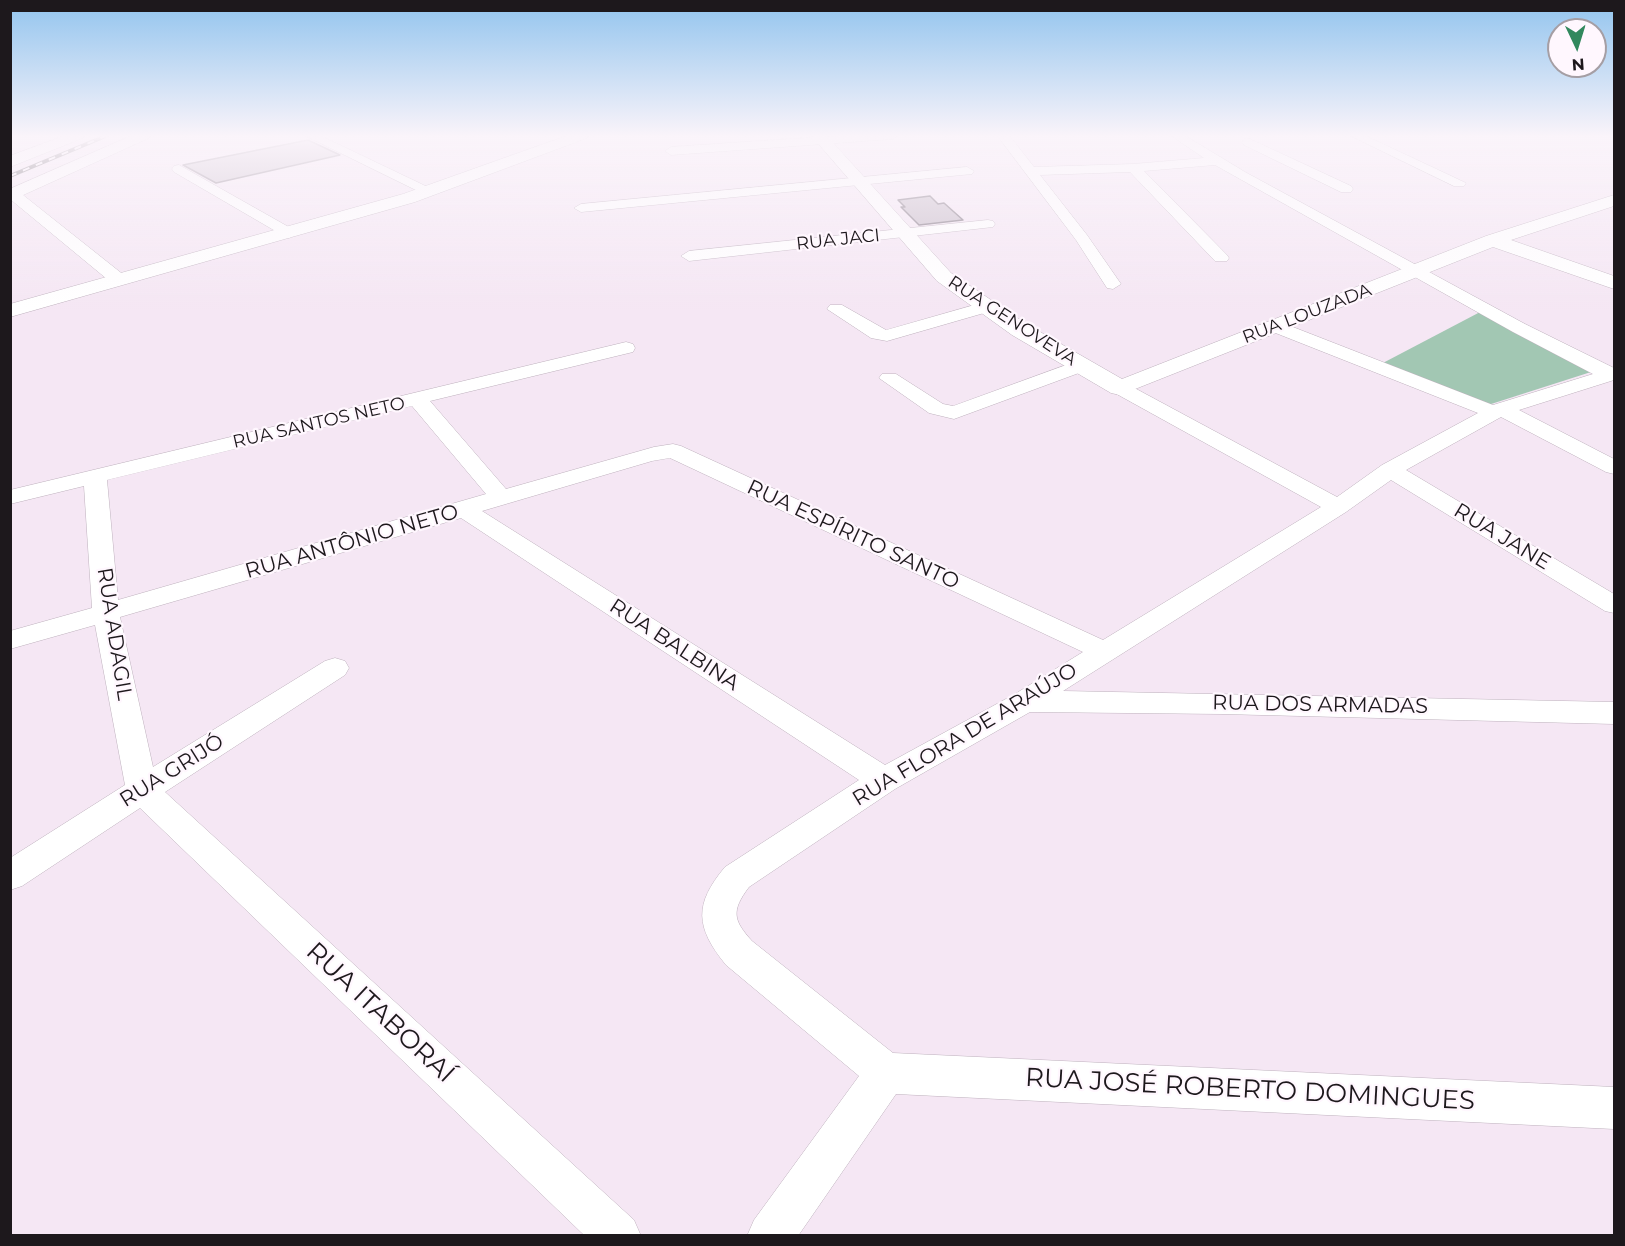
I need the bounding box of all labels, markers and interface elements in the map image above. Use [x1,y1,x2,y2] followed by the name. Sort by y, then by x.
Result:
[1547,18,1607,78] north arrow
[1571,55,1585,74] text: N
[795,225,881,255] street label: RUA JACI
[944,271,1080,371] street label: RUA GENOVEVA
[1239,279,1375,349] street label: RUA LOUZADA
[231,393,407,453] street label: RUA SANTOS NETO
[743,475,963,595] street label: RUA ESPÍRITO SANTO
[1449,498,1555,576] street label: RUA JANE
[242,499,462,585] street label: RUA ANTÔNIO NETO
[91,566,137,702] street label: RUA ADAGIL
[604,594,744,696] street label: RUA BALBINA
[848,658,1082,812] street label: RUA FLORA DE ARAÚJO
[1212,691,1428,719] street label: RUA DOS ARMADAS
[115,729,229,813] street label: RUA GRIJÓ
[299,936,461,1090] street label: RUA ITABORAÍ
[1024,1063,1476,1117] street label: RUA JOSÉ ROBERTO DOMINGUES

